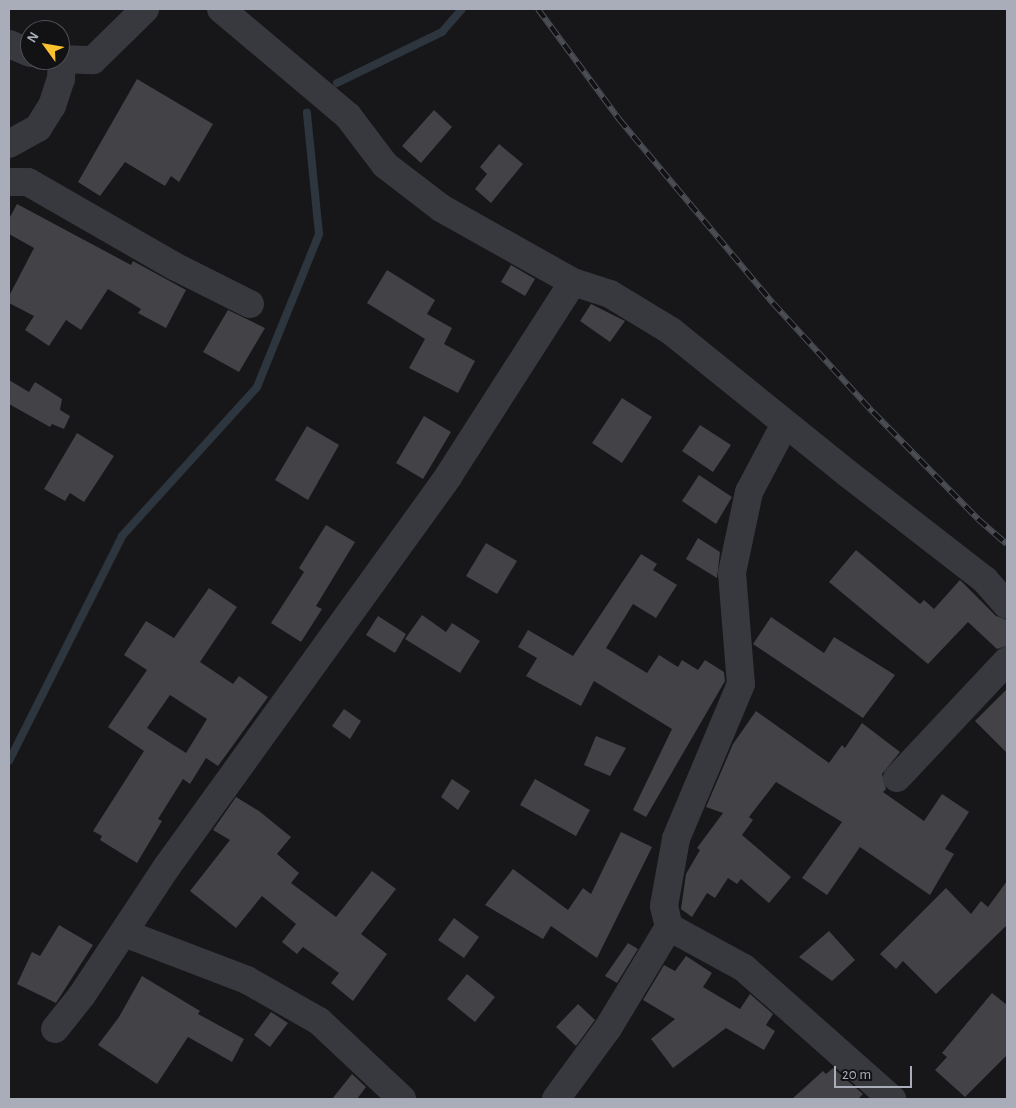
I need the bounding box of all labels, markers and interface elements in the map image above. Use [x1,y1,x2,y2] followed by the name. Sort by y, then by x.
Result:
[20,20,70,70] north arrow
[25,30,42,45] text: N
[836,1056,914,1088] scale bar
[842,1067,871,1082] text: 20 m

